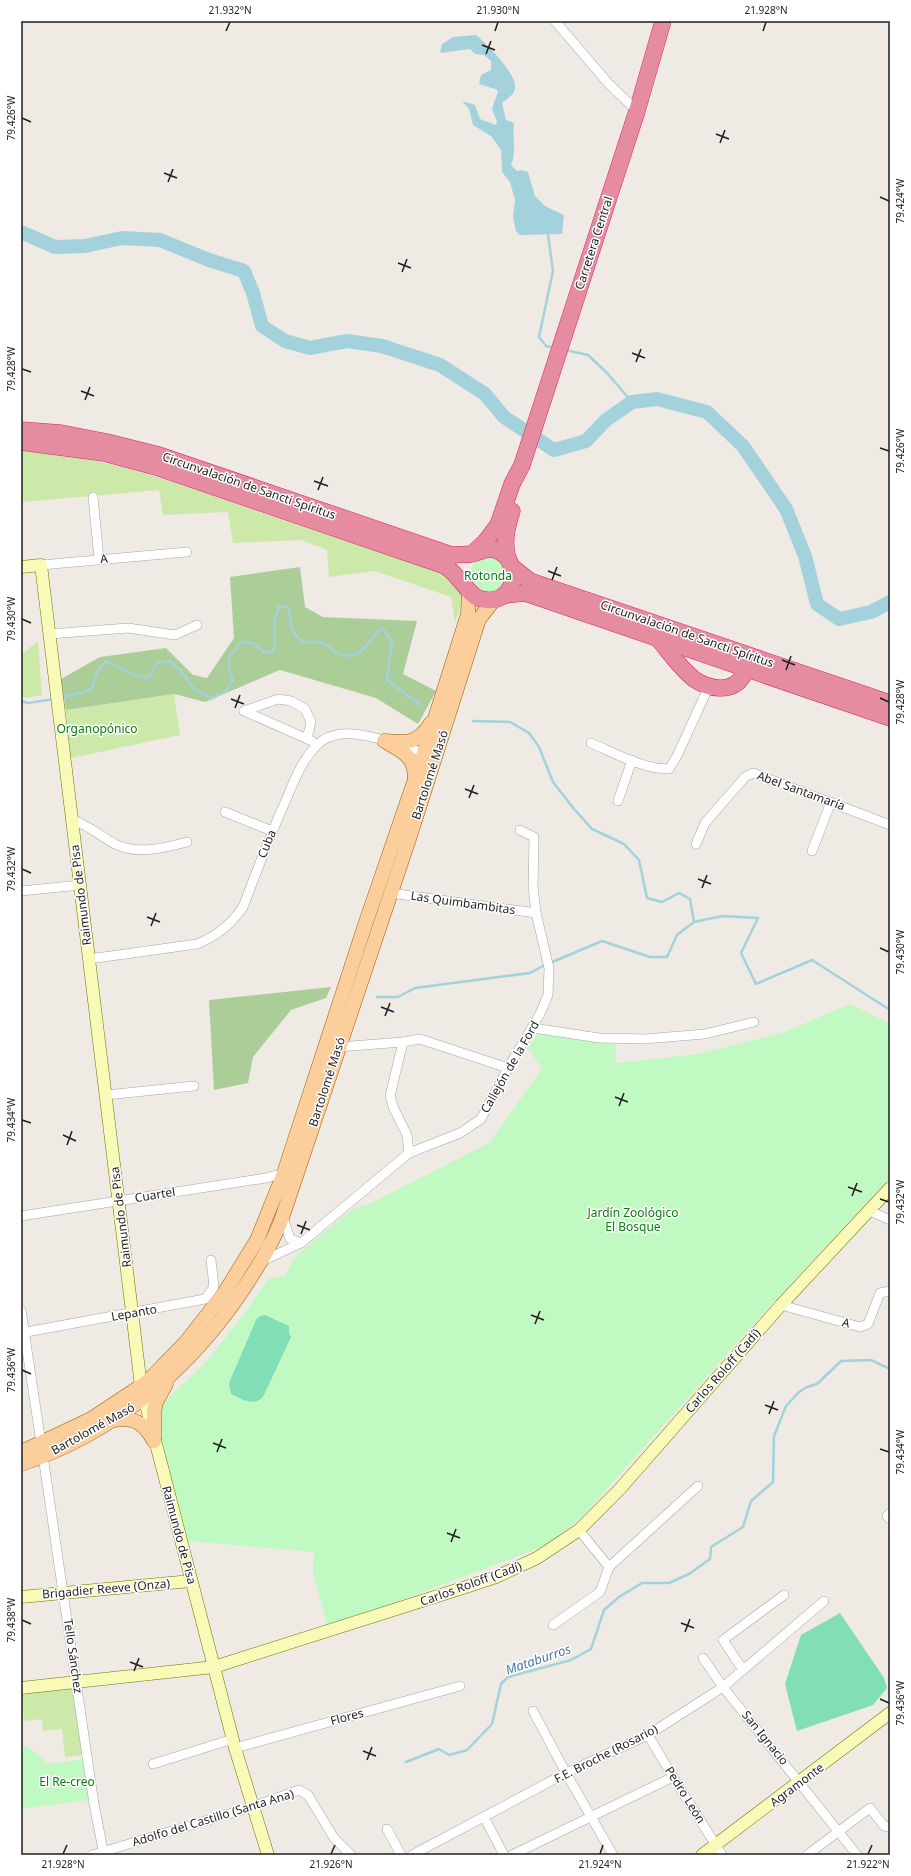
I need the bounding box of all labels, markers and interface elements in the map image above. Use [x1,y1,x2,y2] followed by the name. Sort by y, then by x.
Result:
[208,3,252,17] text: 21.932°N
[476,3,520,17] text: 21.930°N
[744,3,788,17] text: 21.928°N
[4,95,18,140] text: 79.426°W
[893,178,907,223] text: 79.424°W
[570,194,617,292] street label: Carretera Central
[4,346,18,391] text: 79.428°W
[893,428,907,473] text: 79.426°W
[160,448,338,523] street label: Circunvalación de Sancti Spíritus
[99,550,109,567] street label: A
[464,567,512,584] park label: Rotonda
[4,596,18,641] text: 79.430°W
[598,596,776,671] street label: Circunvalación de Sancti Spíritus
[893,679,907,724] text: 79.428°W
[56,720,138,737] park label: Organopónico
[407,728,452,822] street label: Bartolomé Masó
[755,767,848,814] street label: Abel Santamaría
[253,827,280,860] street label: Cuba
[66,844,95,946] street label: Raimundo de Pisa
[4,846,18,891] text: 79.432°W
[410,887,517,918] street label: Las Quimbambitas
[893,929,907,974] text: 79.430°W
[476,1017,543,1116] street label: Callejón de la Ford
[304,1035,349,1129] street label: Bartolomé Masó
[4,1097,18,1142] text: 79.434°W
[106,1166,135,1268] street label: Raimundo de Pisa
[893,1179,907,1224] text: 79.432°W
[133,1183,176,1206] street label: Cuartel
[587,1204,678,1235] park label: Jardín Zoológico El Bosque
[110,1300,158,1325] street label: Lepanto
[840,1313,852,1332] street label: A
[681,1324,764,1417] street label: Carlos Roloff (Cadí)
[4,1347,18,1392] text: 79.436°W
[48,1399,138,1459] street label: Bartolomé Masó
[893,1429,907,1474] text: 79.434°W
[158,1484,201,1586] street label: Raimundo de Pisa
[418,1557,524,1610] street label: Carlos Roloff (Cadí)
[41,1574,171,1603] street label: Brigadier Reeve (Onza)
[4,1597,18,1642] text: 79.438°W
[60,1617,87,1695] street label: Tello Sánchez
[503,1639,573,1679] water label: Mataburros
[893,1680,907,1725] text: 79.436°W
[328,1704,366,1729] street label: Flores
[738,1707,793,1769] street label: San Ignacio
[551,1720,661,1787] street label: F.E. Broche (Rosario)
[766,1759,827,1810] street label: Agramonte
[661,1763,710,1826] street label: Pedro León
[39,1773,95,1790] park label: El Re-creo
[130,1785,296,1850] street label: Adolfo del Castillo (Santa Ana)
[41,1857,85,1871] text: 21.928°N
[309,1857,353,1871] text: 21.926°N
[578,1857,622,1871] text: 21.924°N
[846,1857,890,1871] text: 21.922°N

